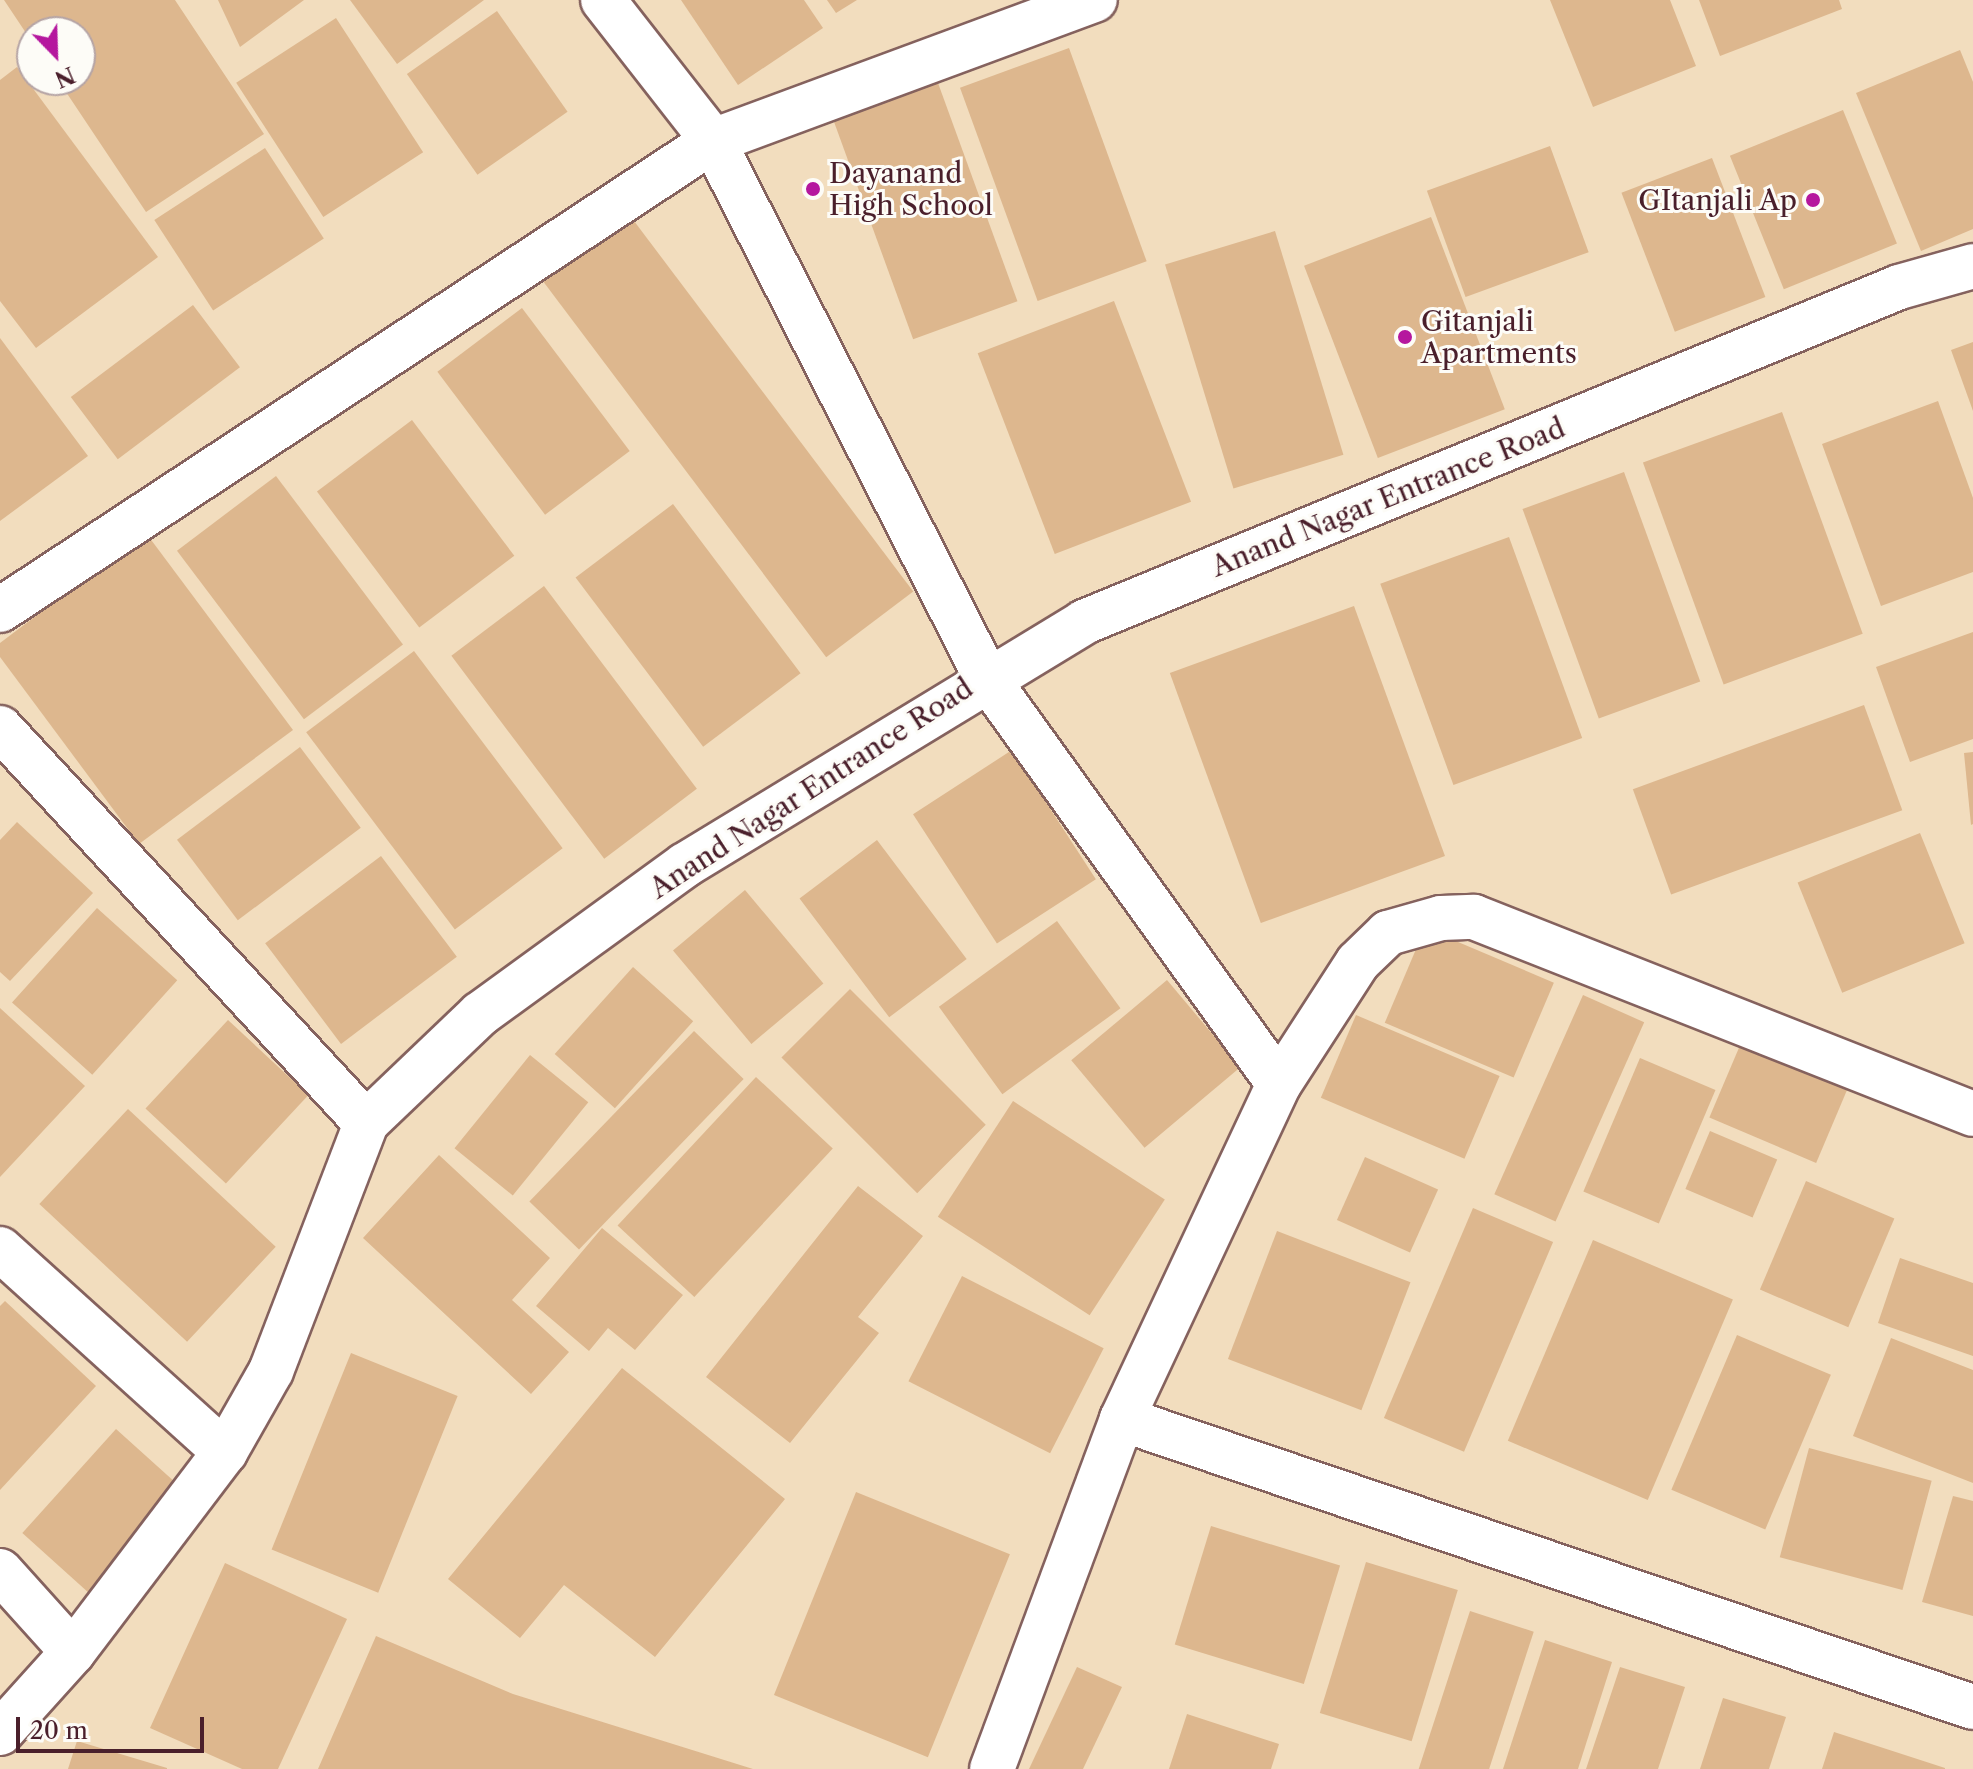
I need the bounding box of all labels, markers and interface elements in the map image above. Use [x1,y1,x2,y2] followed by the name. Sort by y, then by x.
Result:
[16,16,96,96] north arrow
[51,61,79,93] text: N
[829,156,993,222] place label: Dayanand High School
[804,180,822,198] marker: Dayanand High School
[1637,183,1797,217] place label: GItanjali Ap
[1804,191,1822,209] marker: GItanjali Ap
[1421,304,1577,370] place label: Gitanjali Apartments
[1396,328,1414,346] marker: Gitanjali Apartments
[1206,410,1570,584] street label: Anand Nagar Entrance Road
[643,671,979,905] street label: Anand Nagar Entrance Road
[20,1701,208,1751] scale bar
[30,1716,88,1745] text: 20 m

